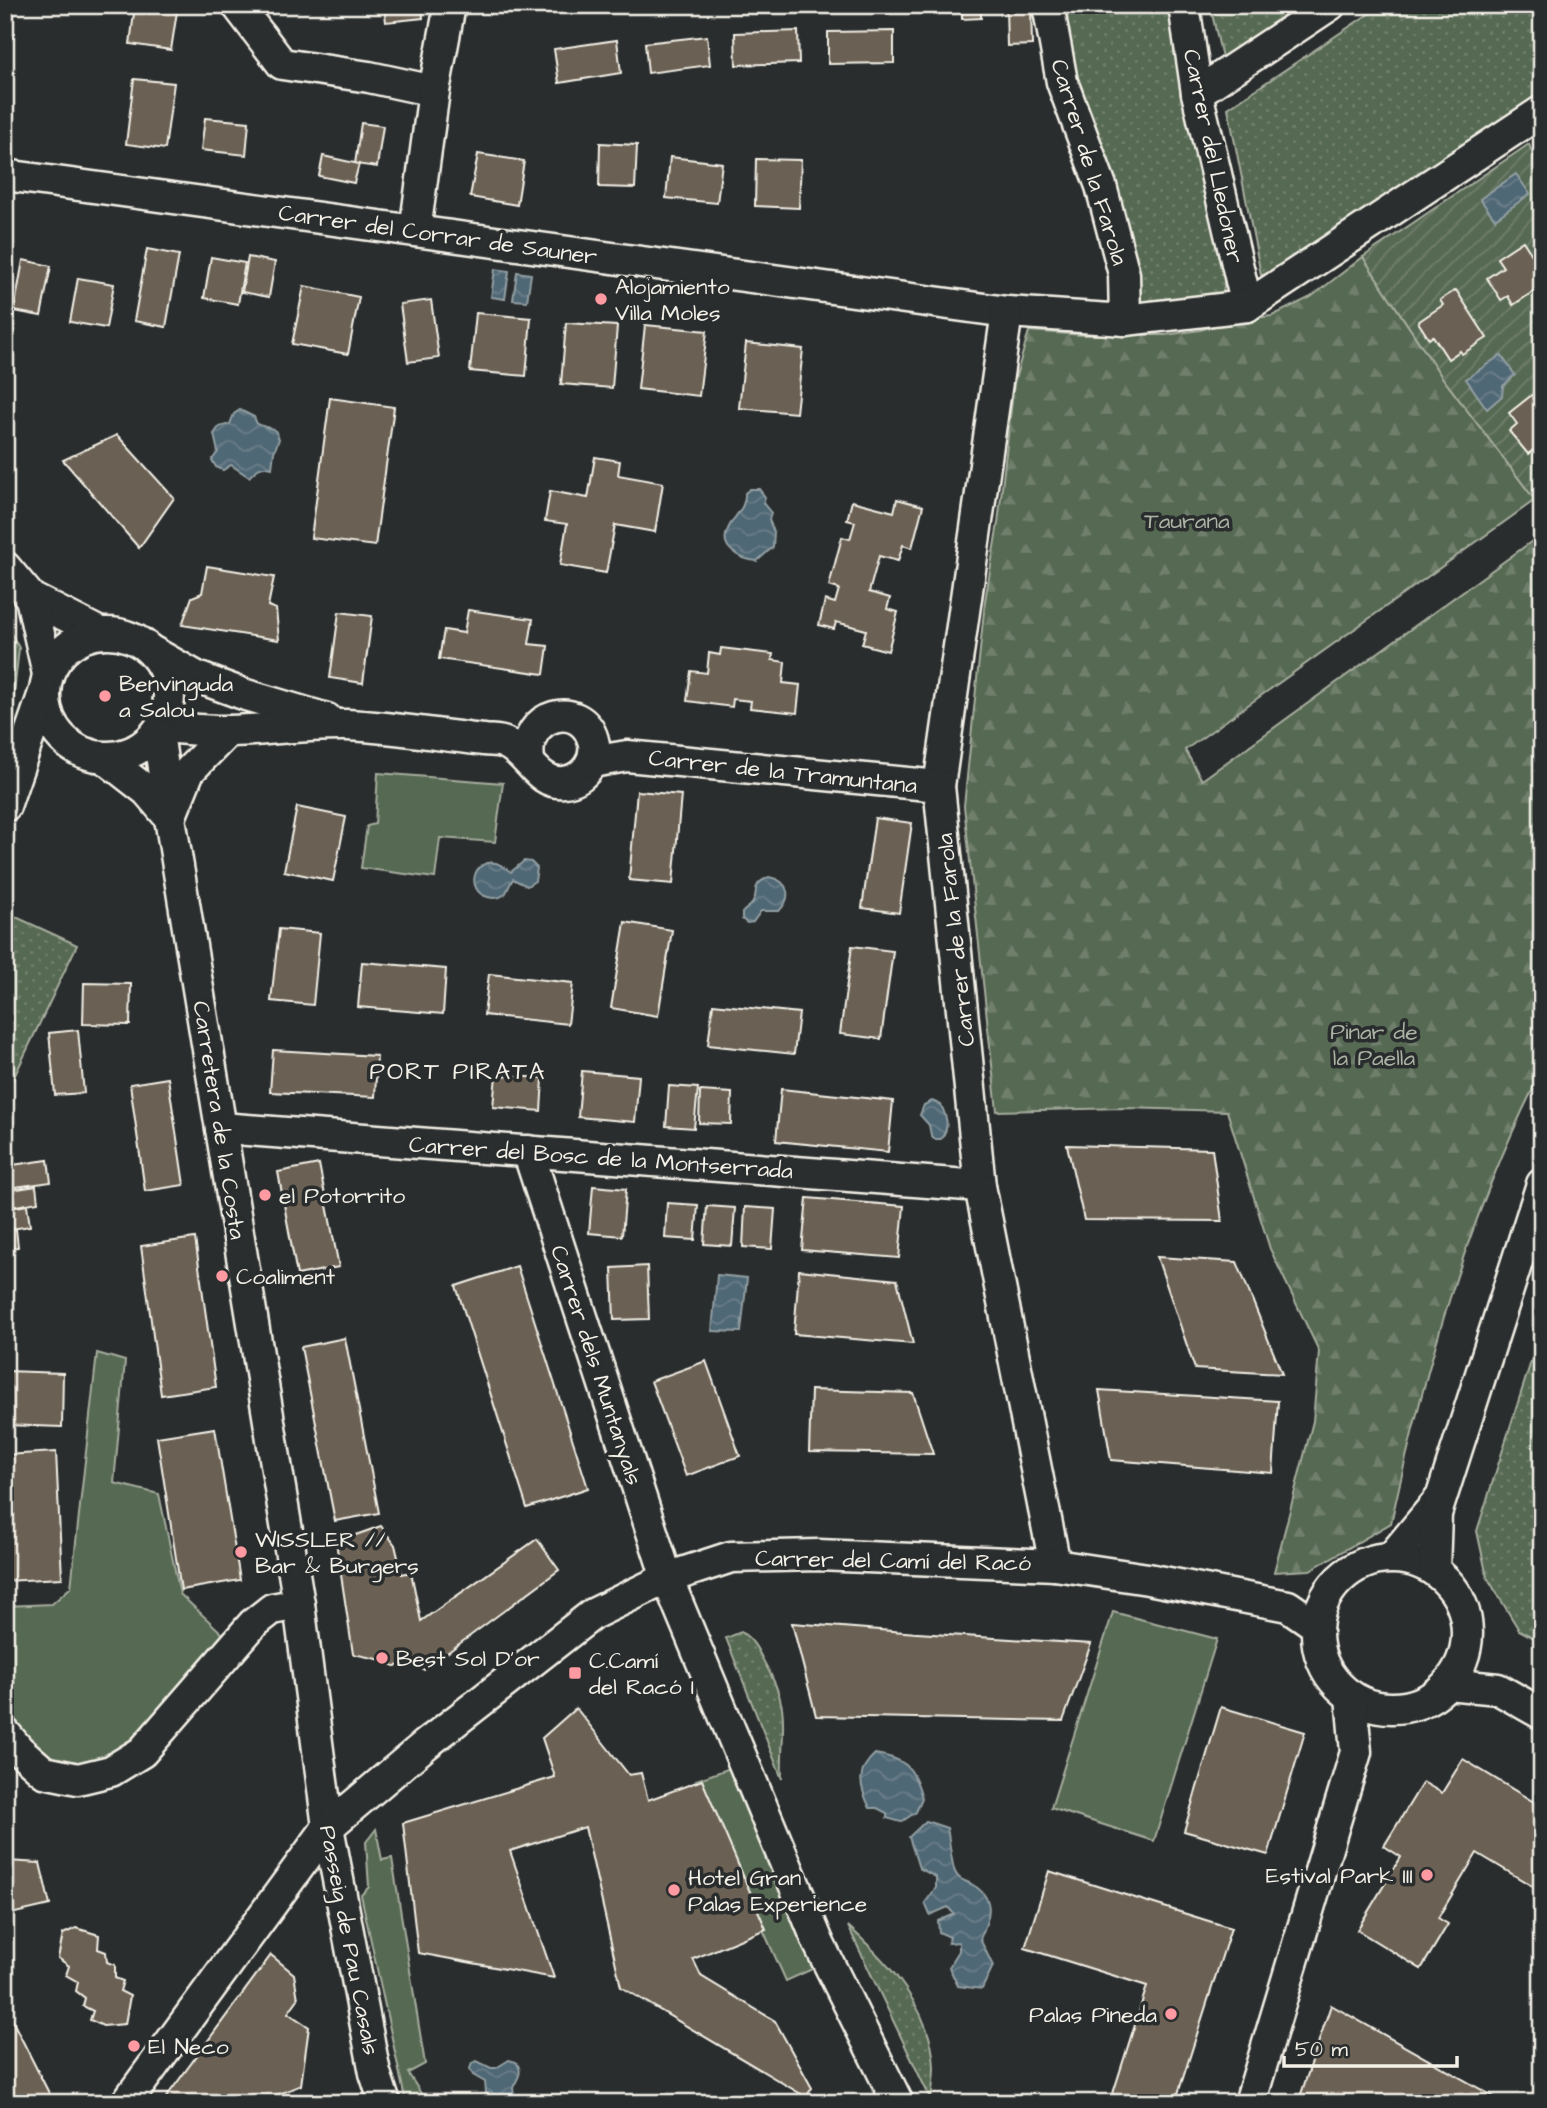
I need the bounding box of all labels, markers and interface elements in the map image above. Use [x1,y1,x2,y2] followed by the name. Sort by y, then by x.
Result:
[1175,46,1251,267] street label: Carrer del Lledoner
[1042,55,1136,270] street label: Carrer de la Farola
[277,197,599,273] street label: Carrer del Corrar de Sauner
[615,271,730,329] place label: Alojamiento Villa Moles
[593,291,609,307] marker: Alojamiento Villa Moles
[1144,505,1230,537] park label: Taurana
[119,668,234,726] place label: Benvinguda a Salou
[97,688,113,704] marker: Benvinguda a Salou
[647,742,919,802] street label: Carrer de la Tramuntana
[929,831,983,1048] street label: Carrer de la Farola
[184,999,254,1242] street label: Carretera de la Costa
[1330,1016,1418,1074] park label: Pinar de la Paella
[370,1055,546,1089] district label: PORT PIRATA
[408,1129,794,1187] street label: Carrer del Bosc de la Montserrada
[279,1180,405,1212] place label: el Potorrito
[257,1187,273,1203] marker: el Potorrito
[541,1241,650,1490] street label: Carrer dels Muntanyals
[236,1261,336,1293] place label: Coaliment
[214,1268,230,1284] marker: Coaliment
[255,1524,419,1583] place label: WISSLER // Bar & Burgers
[755,1543,1031,1579] street label: Carrer del Camí del Racó
[233,1544,249,1560] marker: WISSLER // Bar & Burgers
[396,1643,540,1675] place label: Best Sol D'or
[589,1645,694,1703] place label: C.Camí del Racó I
[374,1650,390,1666] marker: Best Sol D'or
[567,1665,583,1681] marker: C.Camí del Racó I
[310,1823,387,2058] street label: Passeig de Pau Casals
[1266,1860,1413,1892] place label: Estival Park III
[688,1862,867,1920] place label: Hotel Gran Palas Experience
[1419,1867,1435,1883] marker: Estival Park III
[666,1882,682,1898] marker: Hotel Gran Palas Experience
[1029,1999,1157,2031] place label: Palas Pineda
[1163,2006,1179,2022] marker: Palas Pineda
[1284,2024,1458,2068] scale bar
[148,2031,229,2063] place label: El Neco
[1295,2035,1349,2064] text: 50 m
[126,2038,142,2054] marker: El Neco

